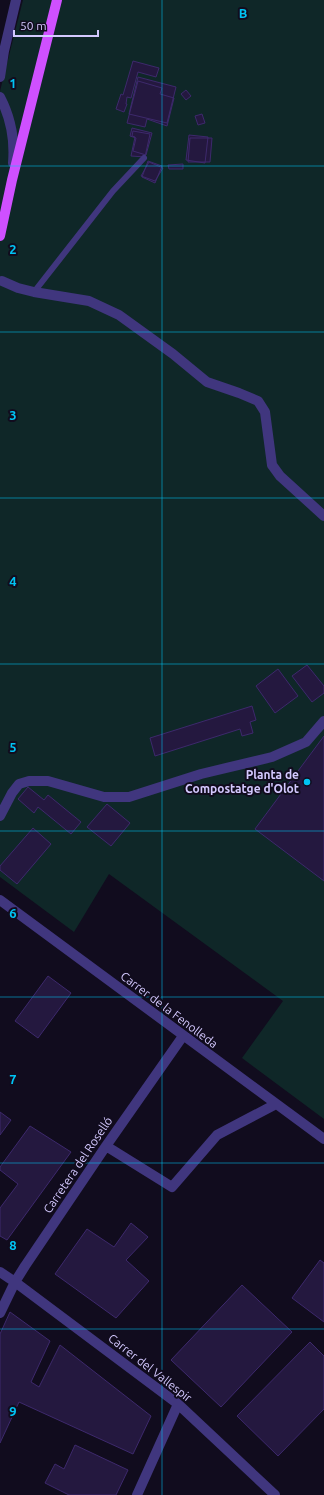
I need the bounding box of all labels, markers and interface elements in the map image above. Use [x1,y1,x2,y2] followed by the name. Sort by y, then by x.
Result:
[239,6,248,20] text: B
[14,12,98,38] scale bar
[20,19,47,32] text: 50 m
[9,76,17,90] text: 1
[9,242,17,256] text: 2
[9,408,17,422] text: 3
[9,574,17,588] text: 4
[9,740,17,754] text: 5
[185,768,299,795] place label: Planta de Compostatge d'Olot
[302,777,312,787] marker: Planta de Compostatge d'Olot
[9,906,17,920] text: 6
[118,969,220,1050] street label: Carrer de la Fenolleda
[9,1072,17,1086] text: 7
[41,1114,115,1215] street label: Carretera del Roselló
[9,1238,17,1252] text: 8
[106,1331,195,1404] street label: Carrer del Vallespir
[9,1404,17,1418] text: 9

